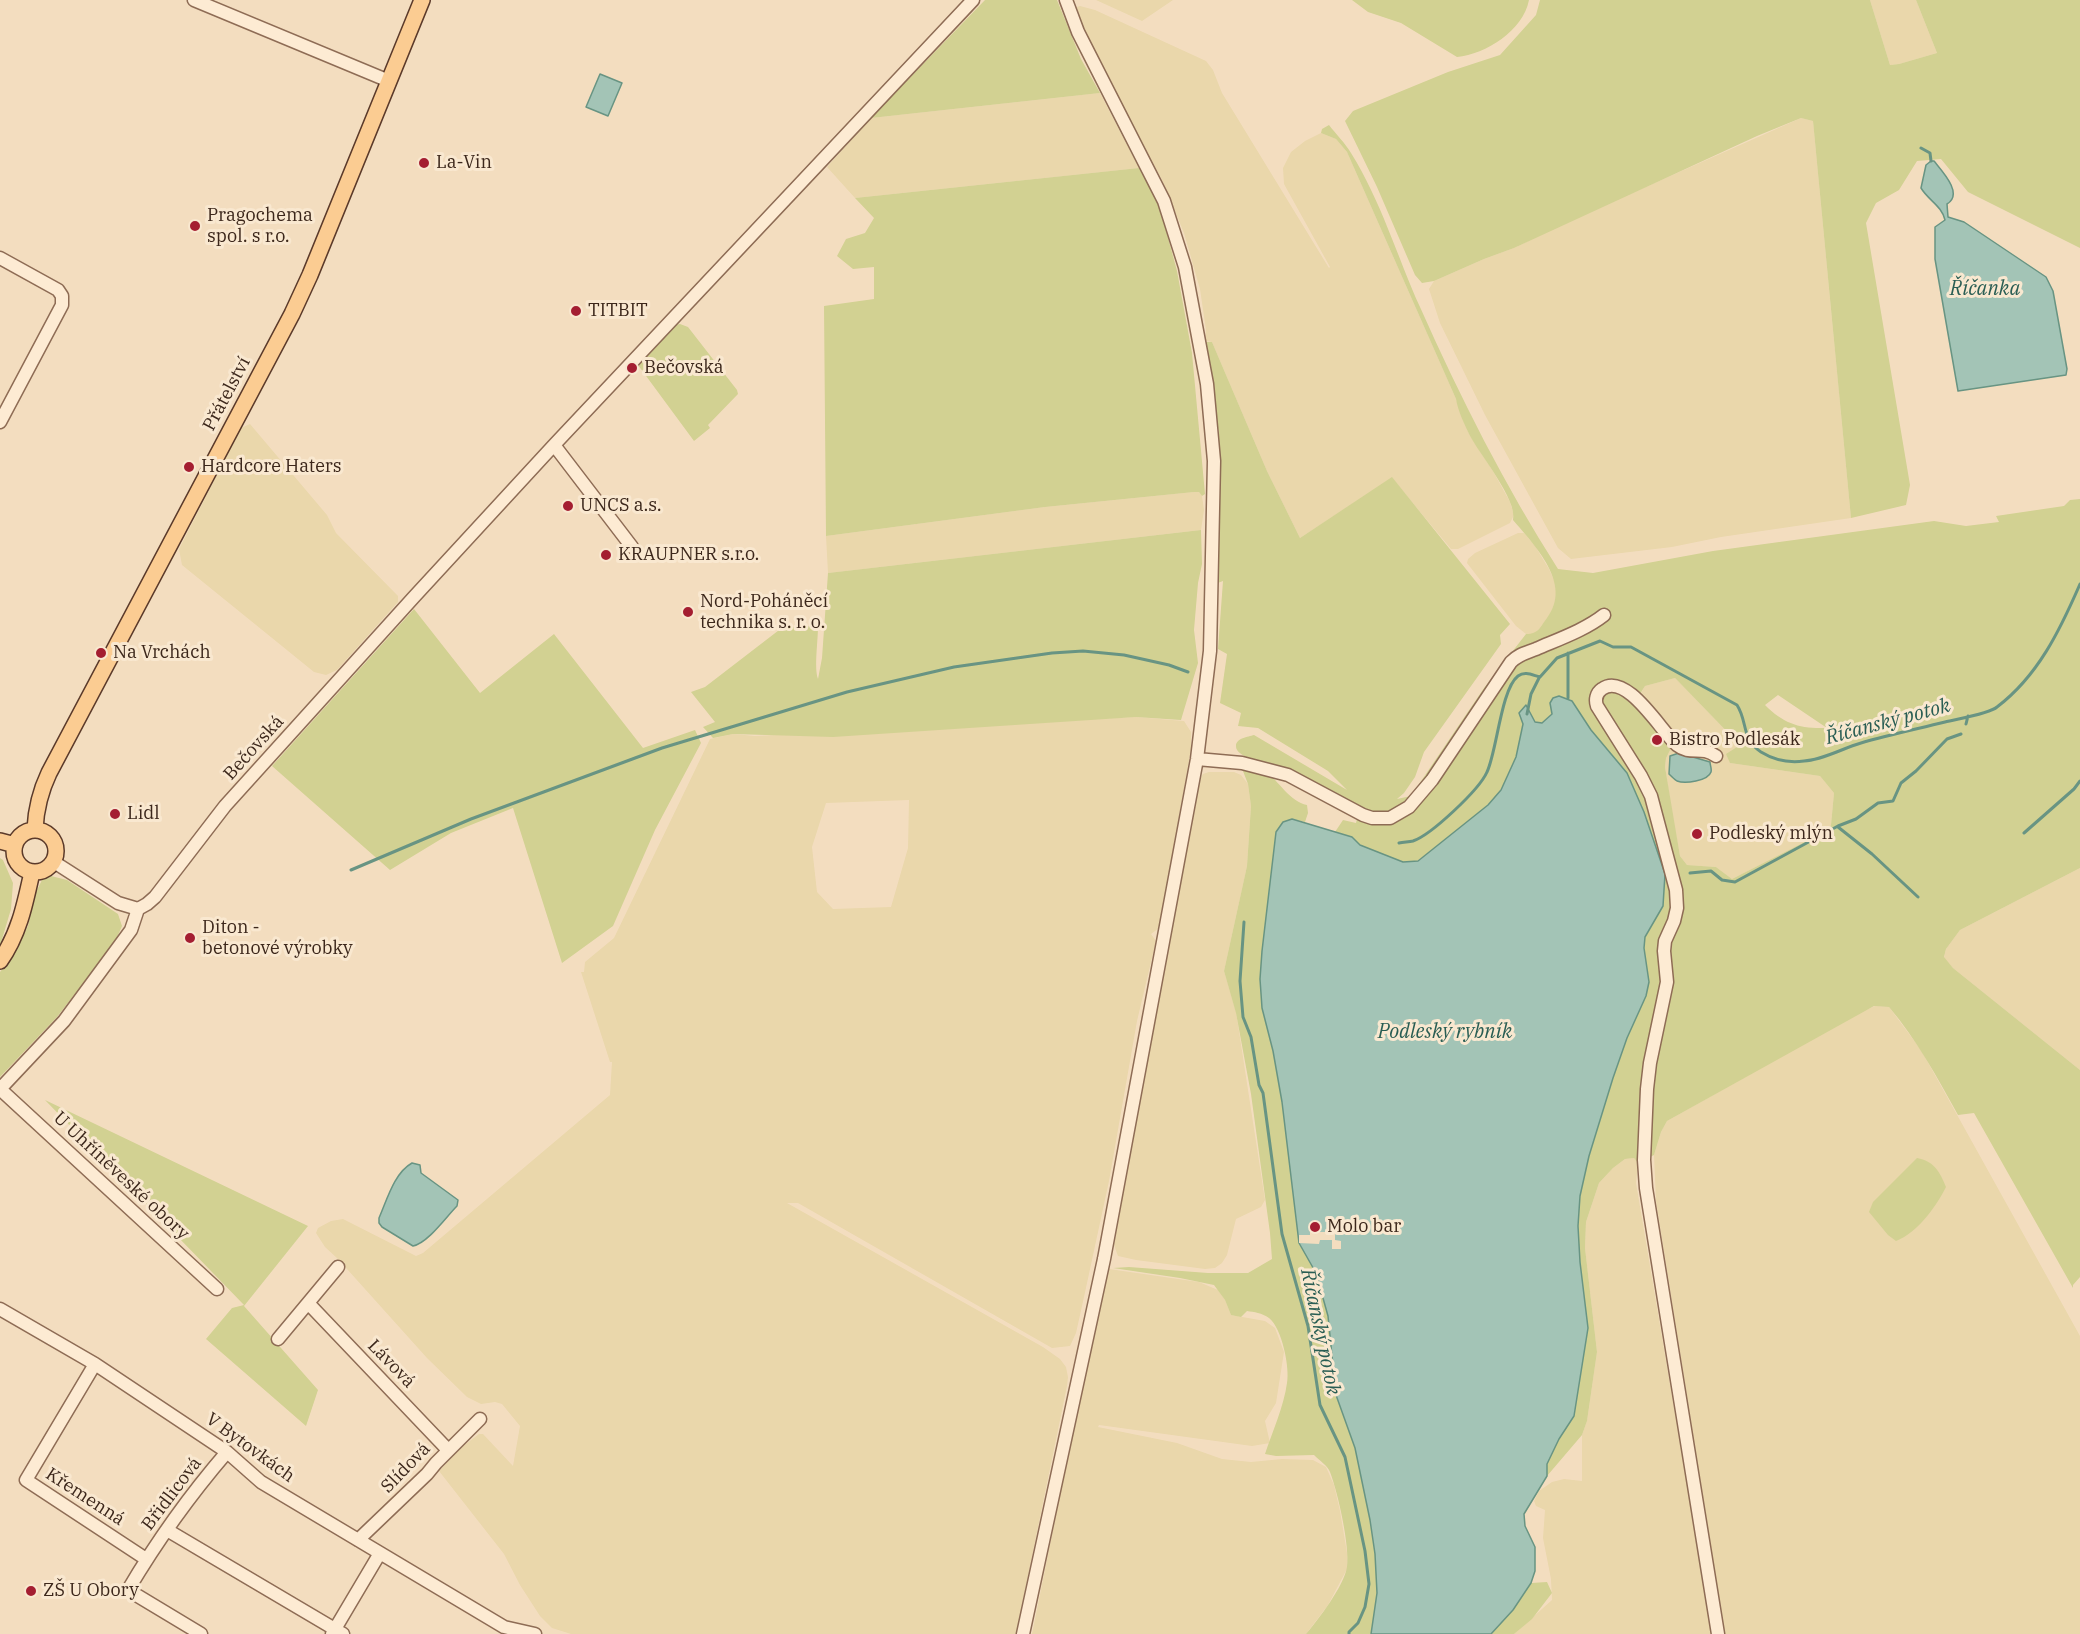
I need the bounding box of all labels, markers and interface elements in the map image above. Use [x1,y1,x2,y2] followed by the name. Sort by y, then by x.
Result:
[436,152,492,174] place label: La-Vin
[417,156,431,170] marker: La-Vin
[207,205,313,248] place label: Pragochema spol. s r.o.
[188,219,202,233] marker: Pragochema spol. s r.o.
[1950,277,2020,301] water label: Říčanka
[588,300,648,322] place label: TITBIT
[569,304,583,318] marker: TITBIT
[199,353,255,435] street label: Přátelství
[644,357,724,379] place label: Bečovská
[625,361,639,375] marker: Bečovská
[201,456,342,478] place label: Hardcore Haters
[182,460,196,474] marker: Hardcore Haters
[580,495,662,517] place label: UNCS a.s.
[561,499,575,513] marker: UNCS a.s.
[618,544,759,566] place label: KRAUPNER s.r.o.
[599,548,613,562] marker: KRAUPNER s.r.o.
[700,591,828,634] place label: Nord-Poháněcí technika s. r. o.
[681,605,695,619] marker: Nord-Poháněcí technika s. r. o.
[113,642,211,664] place label: Na Vrchách
[94,646,108,660] marker: Na Vrchách
[1823,694,1953,750] water label: Říčanský potok
[219,711,289,785] street label: Bečovská
[1669,729,1800,751] place label: Bistro Podlesák
[1650,733,1664,747] marker: Bistro Podlesák
[127,803,160,825] place label: Lidl
[108,807,122,821] marker: Lidl
[1709,823,1833,845] place label: Podleský mlýn
[1690,827,1704,841] marker: Podleský mlýn
[202,917,353,960] place label: Diton - betonové výrobky
[183,931,197,945] marker: Diton - betonové výrobky
[1378,1020,1512,1044] water label: Podleský rybník
[49,1107,193,1245] street label: U Uhříněveské obory
[1327,1216,1401,1238] place label: Molo bar
[1308,1220,1322,1234] marker: Molo bar
[1295,1267,1345,1397] water label: Říčanský potok
[363,1335,419,1393] street label: Lávová
[201,1409,299,1487] street label: V Bytovkách
[377,1438,435,1498] street label: Slídová
[137,1453,207,1535] street label: Břidlicová
[41,1463,129,1531] street label: Křemenná
[43,1580,139,1602] place label: ZŠ U Obory
[24,1584,38,1598] marker: ZŠ U Obory

